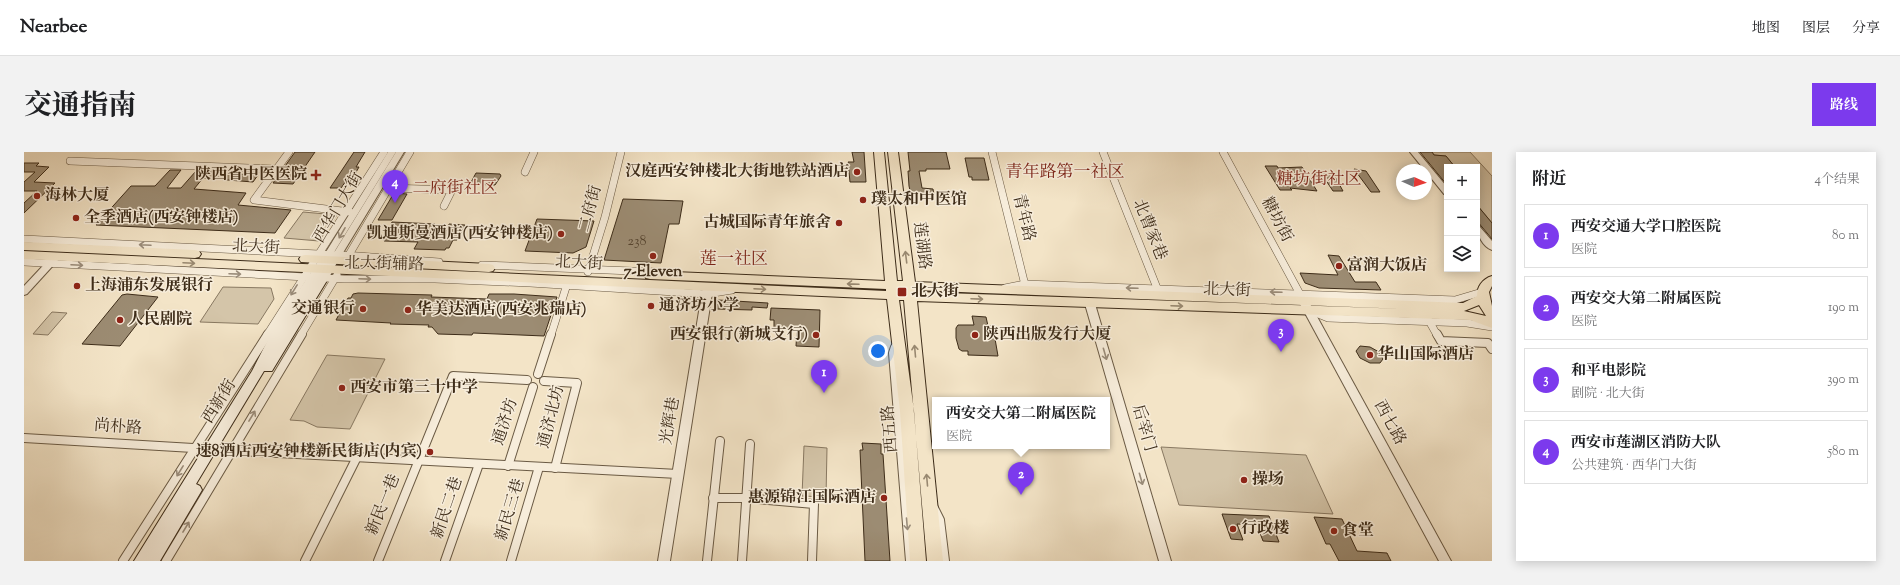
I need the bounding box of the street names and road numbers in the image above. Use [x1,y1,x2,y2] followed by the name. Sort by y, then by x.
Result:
[309,168,369,248] street label: 西华门大街
[574,183,608,235] street label: 二府街
[1006,192,1040,244] street label: 青年路
[1255,193,1297,247] street label: 糖坊街
[1126,196,1172,264] street label: 北曹家巷
[907,221,935,271] street label: 莲湖路
[231,235,281,261] street label: 北大街
[554,251,604,277] street label: 北大街
[344,253,424,277] street label: 北大街辅路
[1203,279,1251,303] street label: 北大街
[198,376,242,428] street label: 西新街
[533,383,571,451] street label: 通济北坊
[656,395,686,447] street label: 光辉巷
[488,396,524,448] street label: 通济坊
[1367,396,1411,450] street label: 西七路
[1125,402,1161,454] street label: 后宰门
[877,404,905,454] street label: 西五路
[93,415,143,441] street label: 尚朴路
[361,471,407,539] street label: 新民一巷
[427,474,469,542] street label: 新民二巷
[491,476,531,544] street label: 新民三巷

